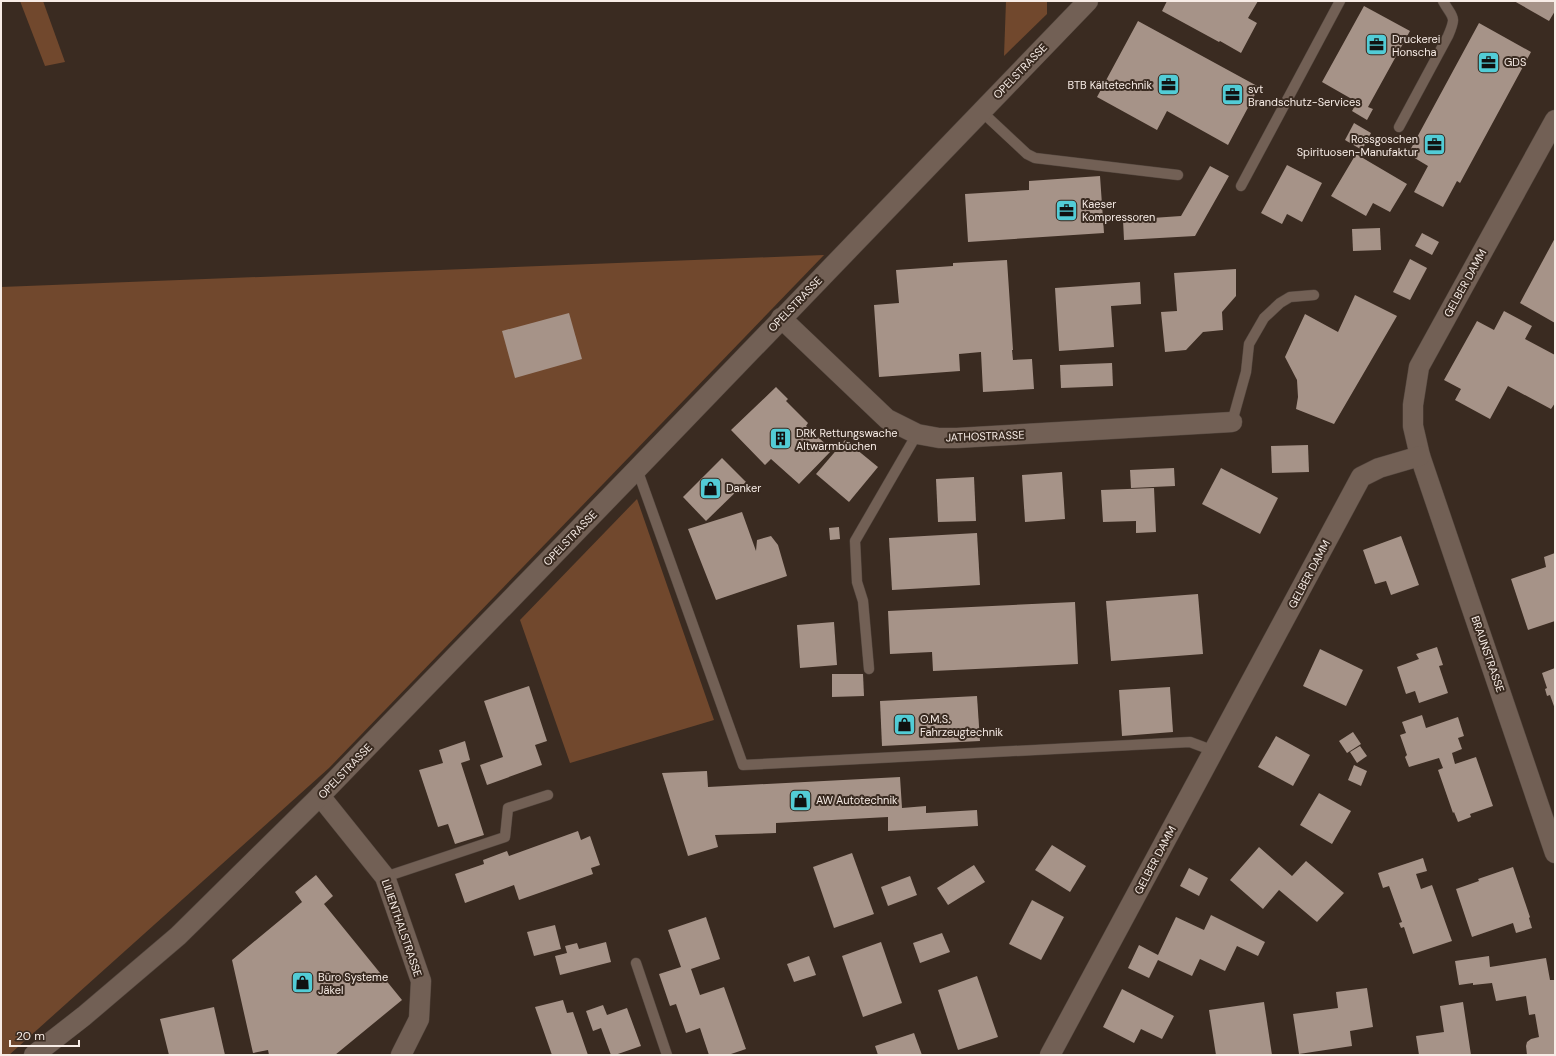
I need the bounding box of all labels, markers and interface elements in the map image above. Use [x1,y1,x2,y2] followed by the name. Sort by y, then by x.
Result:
[1363,32,1389,58] office icon: Druckerei Honscha
[1392,32,1440,59] place label: Druckerei Honscha
[990,40,1050,102] street label: OPELSTRASSE
[1475,49,1501,75] office icon: GDS
[1504,55,1526,69] place label: GDS
[1155,72,1181,98] office icon: BTB Kältetechnik
[1067,78,1152,92] place label: BTB Kältetechnik
[1219,82,1245,108] office icon: svt Brandschutz-Services
[1248,82,1361,109] place label: svt Brandschutz-Services
[1297,132,1418,159] place label: Rossgoschen Spirituosen-Manufaktur
[1421,132,1447,158] office icon: Rossgoschen Spirituosen-Manufaktur
[1054,197,1080,223] office icon: Kaeser Kompressoren
[1082,197,1155,224] place label: Kaeser Kompressoren
[1441,247,1489,319] street label: GELBER DAMM
[765,273,825,335] street label: OPELSTRASSE
[767,426,793,452] building icon: DRK Rettungswache Altwarmbüchen
[796,426,897,453] place label: DRK Rettungswache Altwarmbüchen
[945,428,1025,444] street label: JATHOSTRASSE
[698,475,724,501] shop icon: Danker
[726,481,761,495] place label: Danker
[540,507,600,569] street label: OPELSTRASSE
[1285,537,1333,611] street label: GELBER DAMM
[1468,614,1508,694] street label: BRAUNSTRASSE
[892,712,918,738] shop icon: O.M.S. Fahrzeugtechnik
[920,712,1004,739] place label: O.M.S. Fahrzeugtechnik
[315,740,375,802] street label: OPELSTRASSE
[788,787,814,813] shop icon: AW Autotechnik
[816,793,898,807] place label: AW Autotechnik
[1131,823,1179,897] street label: GELBER DAMM
[379,877,425,979] street label: LILIENTHALSTRASSE
[289,970,315,996] shop icon: Büro Systeme Jäkel
[318,970,388,997] place label: Büro Systeme Jäkel
[10,1022,79,1048] scale bar
[16,1028,45,1044] text: 20 m

